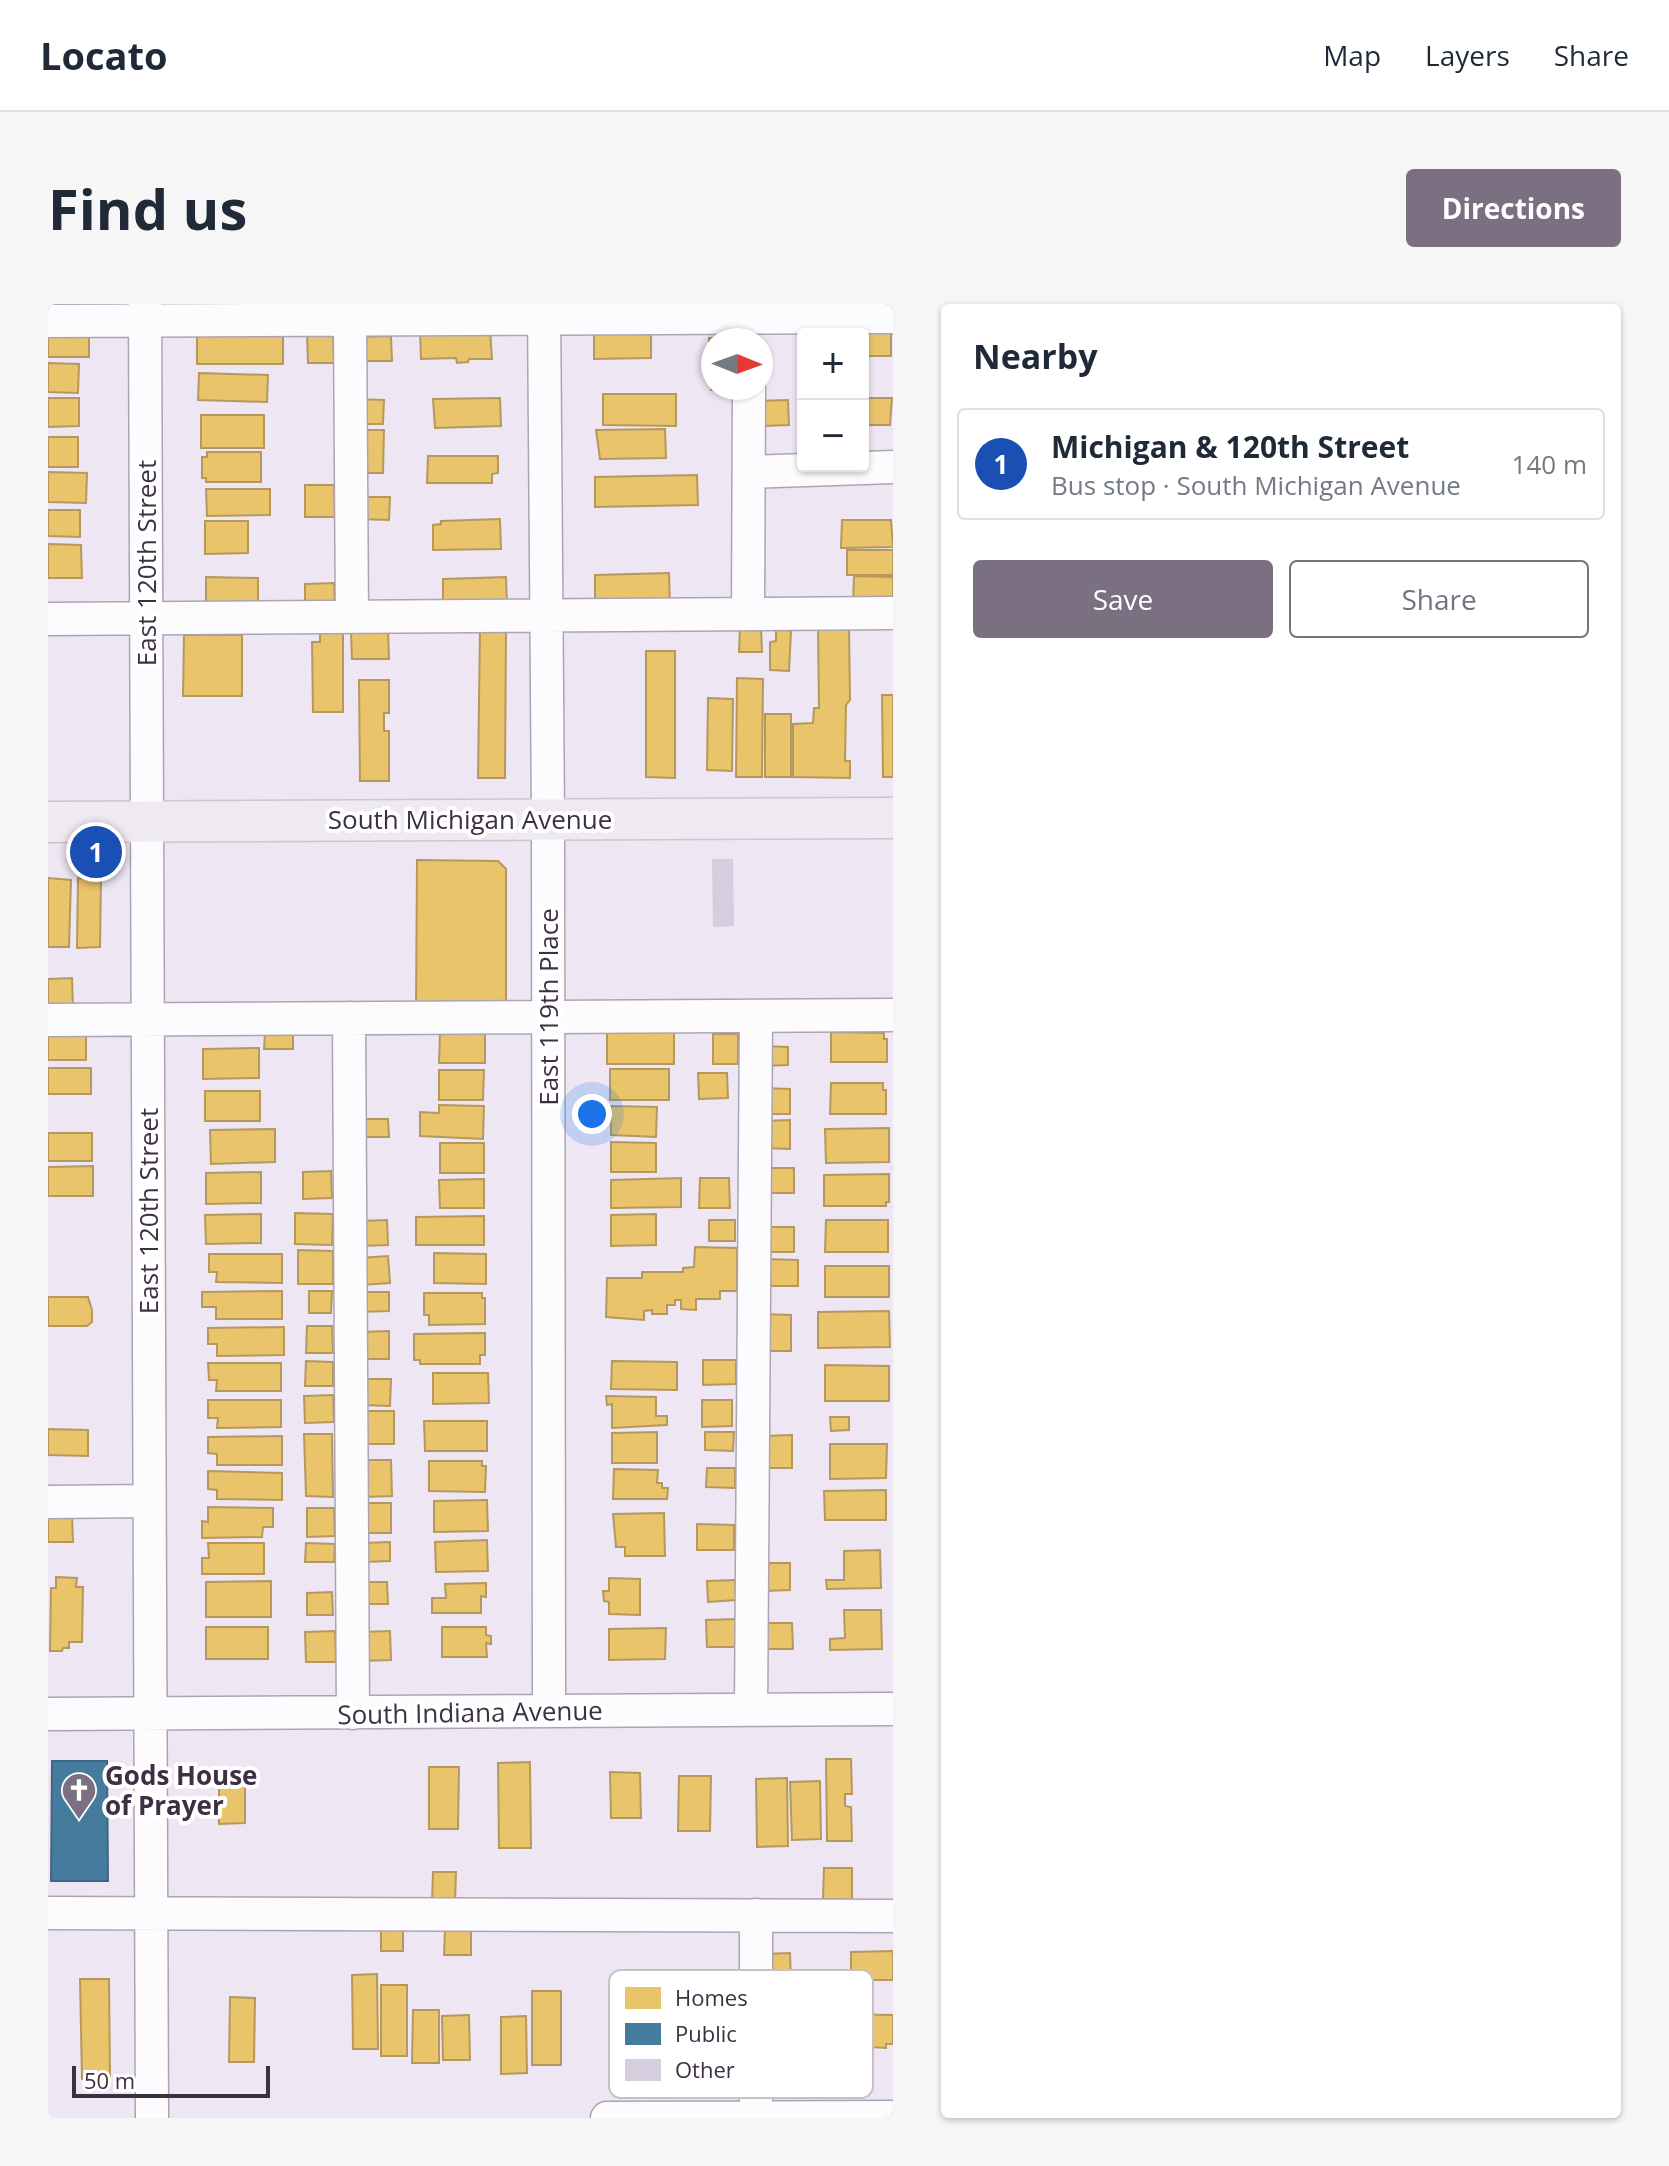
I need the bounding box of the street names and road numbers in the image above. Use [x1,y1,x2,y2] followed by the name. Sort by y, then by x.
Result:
[128,460,164,666] street label: East 120th Street
[328,801,612,837] street label: South Michigan Avenue
[530,908,566,1106] street label: East 119th Place
[130,1108,166,1314] street label: East 120th Street
[337,1692,603,1732] street label: South Indiana Avenue

